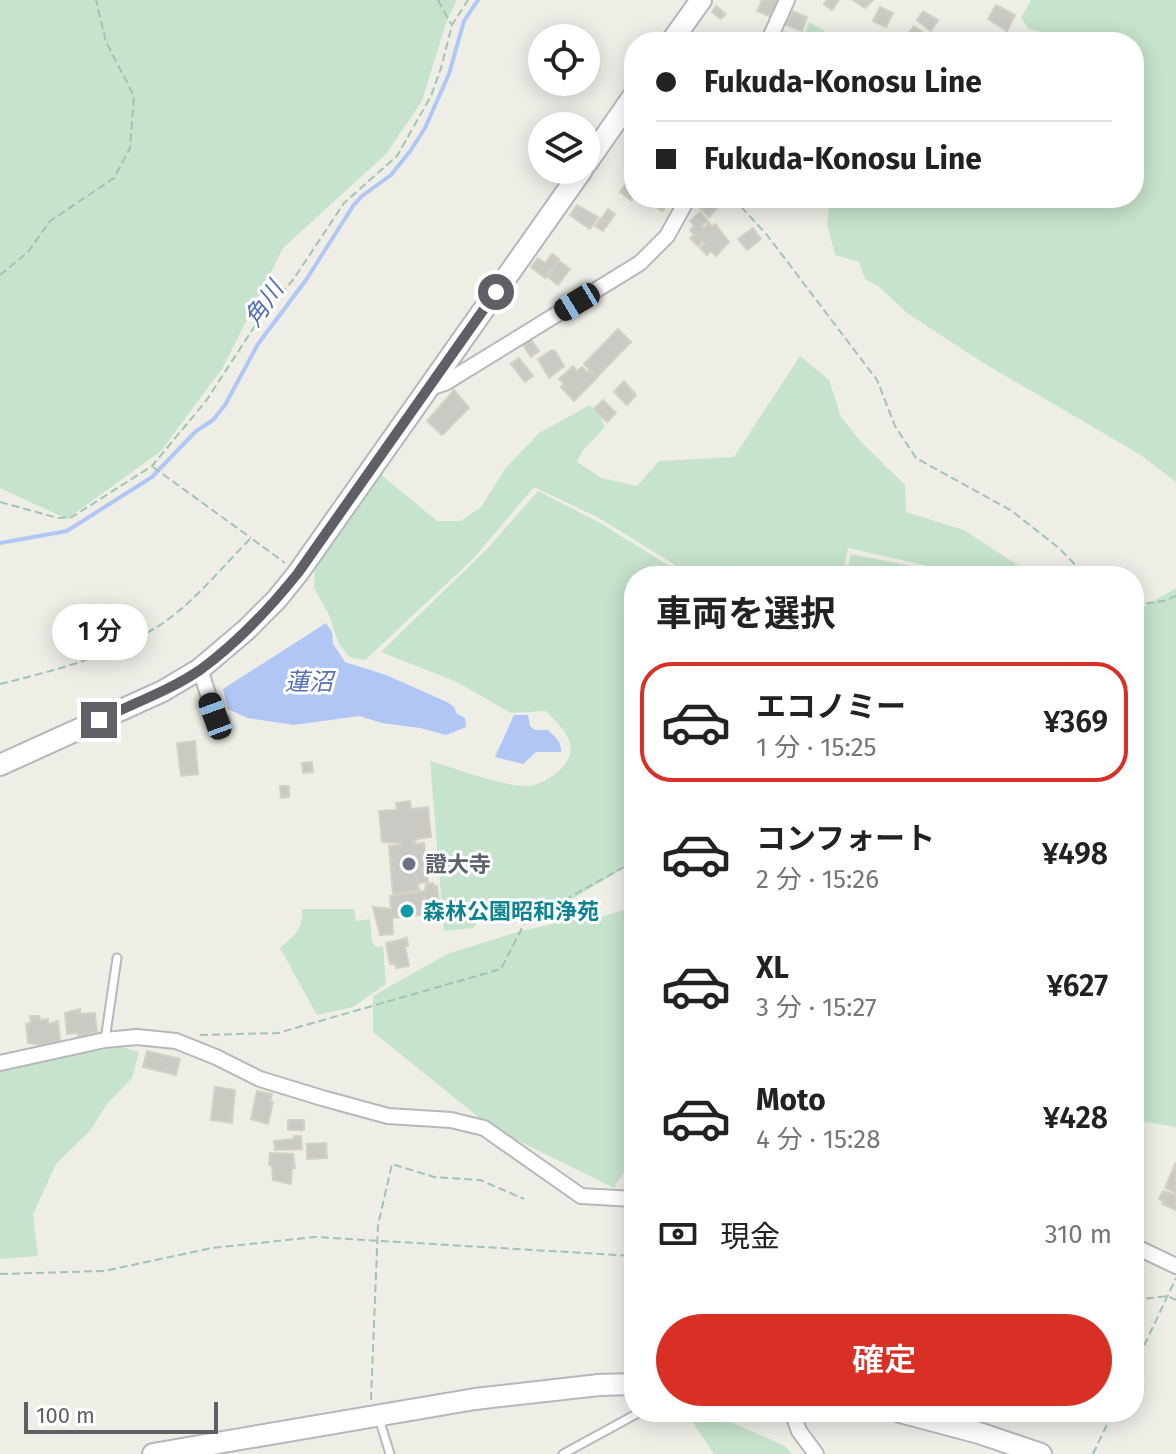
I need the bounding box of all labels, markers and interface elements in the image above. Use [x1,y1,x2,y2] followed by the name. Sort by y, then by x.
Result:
[528,24,600,184] map controls
[528,24,600,96] button: locate
[704,64,982,100] text: Fukuda-Konosu Line
[528,112,600,184] button: layers
[704,141,982,177] text: Fukuda-Konosu Line
[239,274,291,332] water label: 角川
[478,274,514,310] route start
[550,279,604,325] car
[656,592,836,636] text: 車両を選択
[51,604,147,660] callout: 1 分
[78,616,122,647] text: 1 分
[285,668,336,696] water label: 蓮沼
[660,686,732,758] icon: car
[196,689,234,743] car
[756,689,906,725] text: エコノミー
[81,702,117,738] route end
[1043,704,1108,740] text: ¥369
[756,732,877,763] text: 1 分 · 15:25
[660,818,732,890] icon: car
[756,821,935,857] text: コンフォート
[1042,836,1108,872] text: ¥498
[425,851,491,878] place label: 證大寺
[400,855,418,873] marker: 證大寺
[756,864,879,895] text: 2 分 · 15:26
[423,898,599,925] place label: 森林公園昭和浄苑
[398,902,416,920] marker: 森林公園昭和浄苑
[660,950,732,1022] icon: car
[756,950,789,986] text: XL
[1047,968,1108,1004] text: ¥627
[756,992,877,1023] text: 3 分 · 15:27
[660,1082,732,1154] icon: car
[756,1082,826,1118] text: Moto
[1043,1100,1108,1136] text: ¥428
[756,1124,880,1155] text: 4 分 · 15:28
[656,1212,700,1256] icon: cash
[720,1219,780,1255] text: 現金
[1045,1219,1112,1250] text: 310 m
[656,1314,1112,1406] button: 確定
[24,1398,218,1434] scale bar
[36,1402,95,1429] text: 100 m

